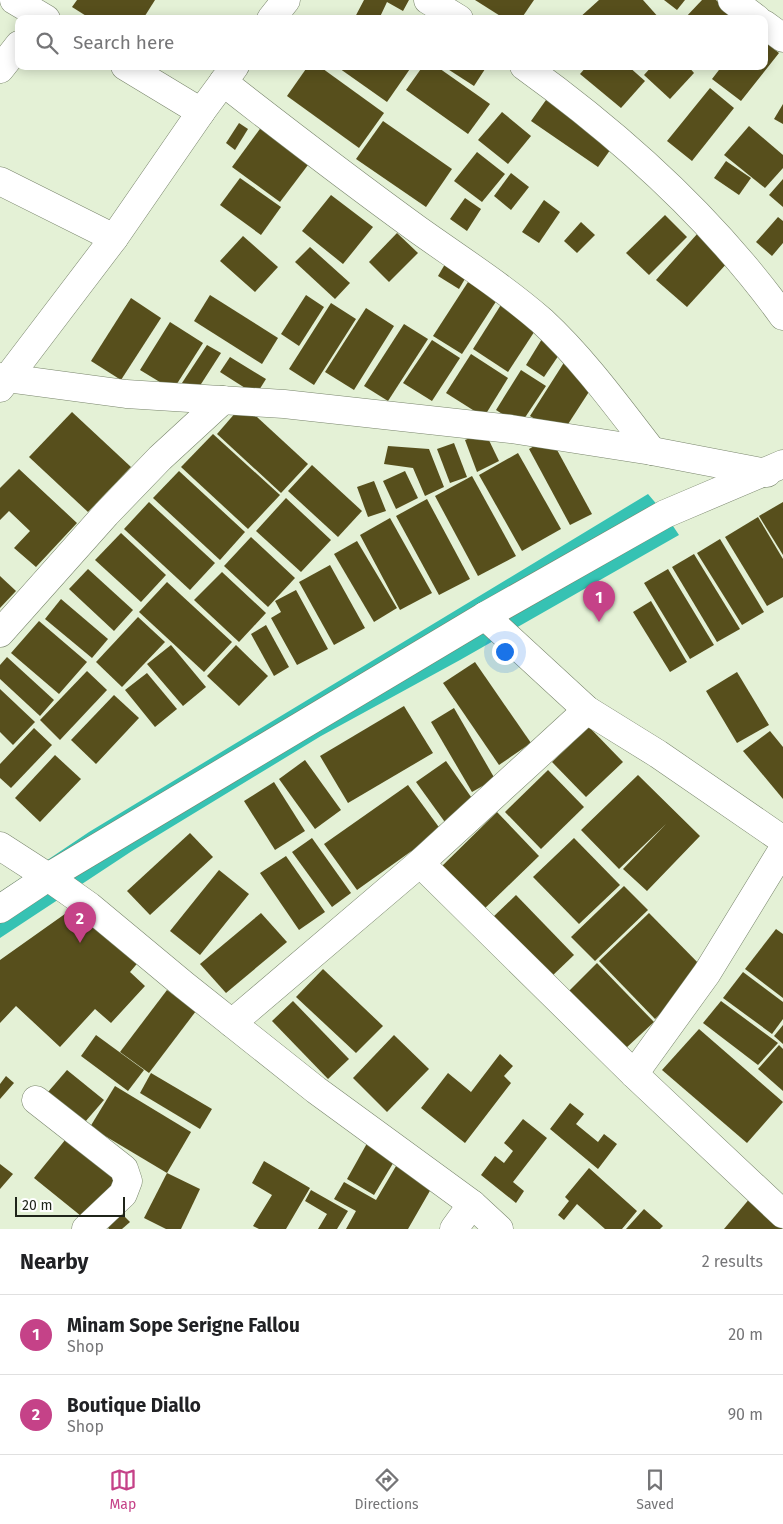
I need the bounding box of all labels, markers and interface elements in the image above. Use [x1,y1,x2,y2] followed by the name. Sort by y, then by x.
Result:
[15,15,768,70] search box
[33,29,61,57] icon: search
[73,31,174,54] text: Search here
[583,581,615,622] pin: 1
[492,639,518,665] your location
[64,902,96,943] pin: 2
[15,1194,125,1217] scale bar
[22,1197,52,1214] text: 20 m
[20,1249,88,1275] text: Nearby
[702,1252,763,1271] text: 2 results
[67,1314,300,1337] text: Minam Sope Serigne Fallou
[32,1325,40,1344] text: 1
[728,1325,763,1344] text: 20 m
[67,1337,104,1356] text: Shop
[67,1394,201,1417] text: Boutique Diallo
[32,1405,40,1424] text: 2
[728,1405,763,1424] text: 90 m
[67,1417,104,1436] text: Shop
[109,1466,137,1513] tab: Map
[354,1466,419,1513] tab: Directions
[636,1466,674,1513] tab: Saved

